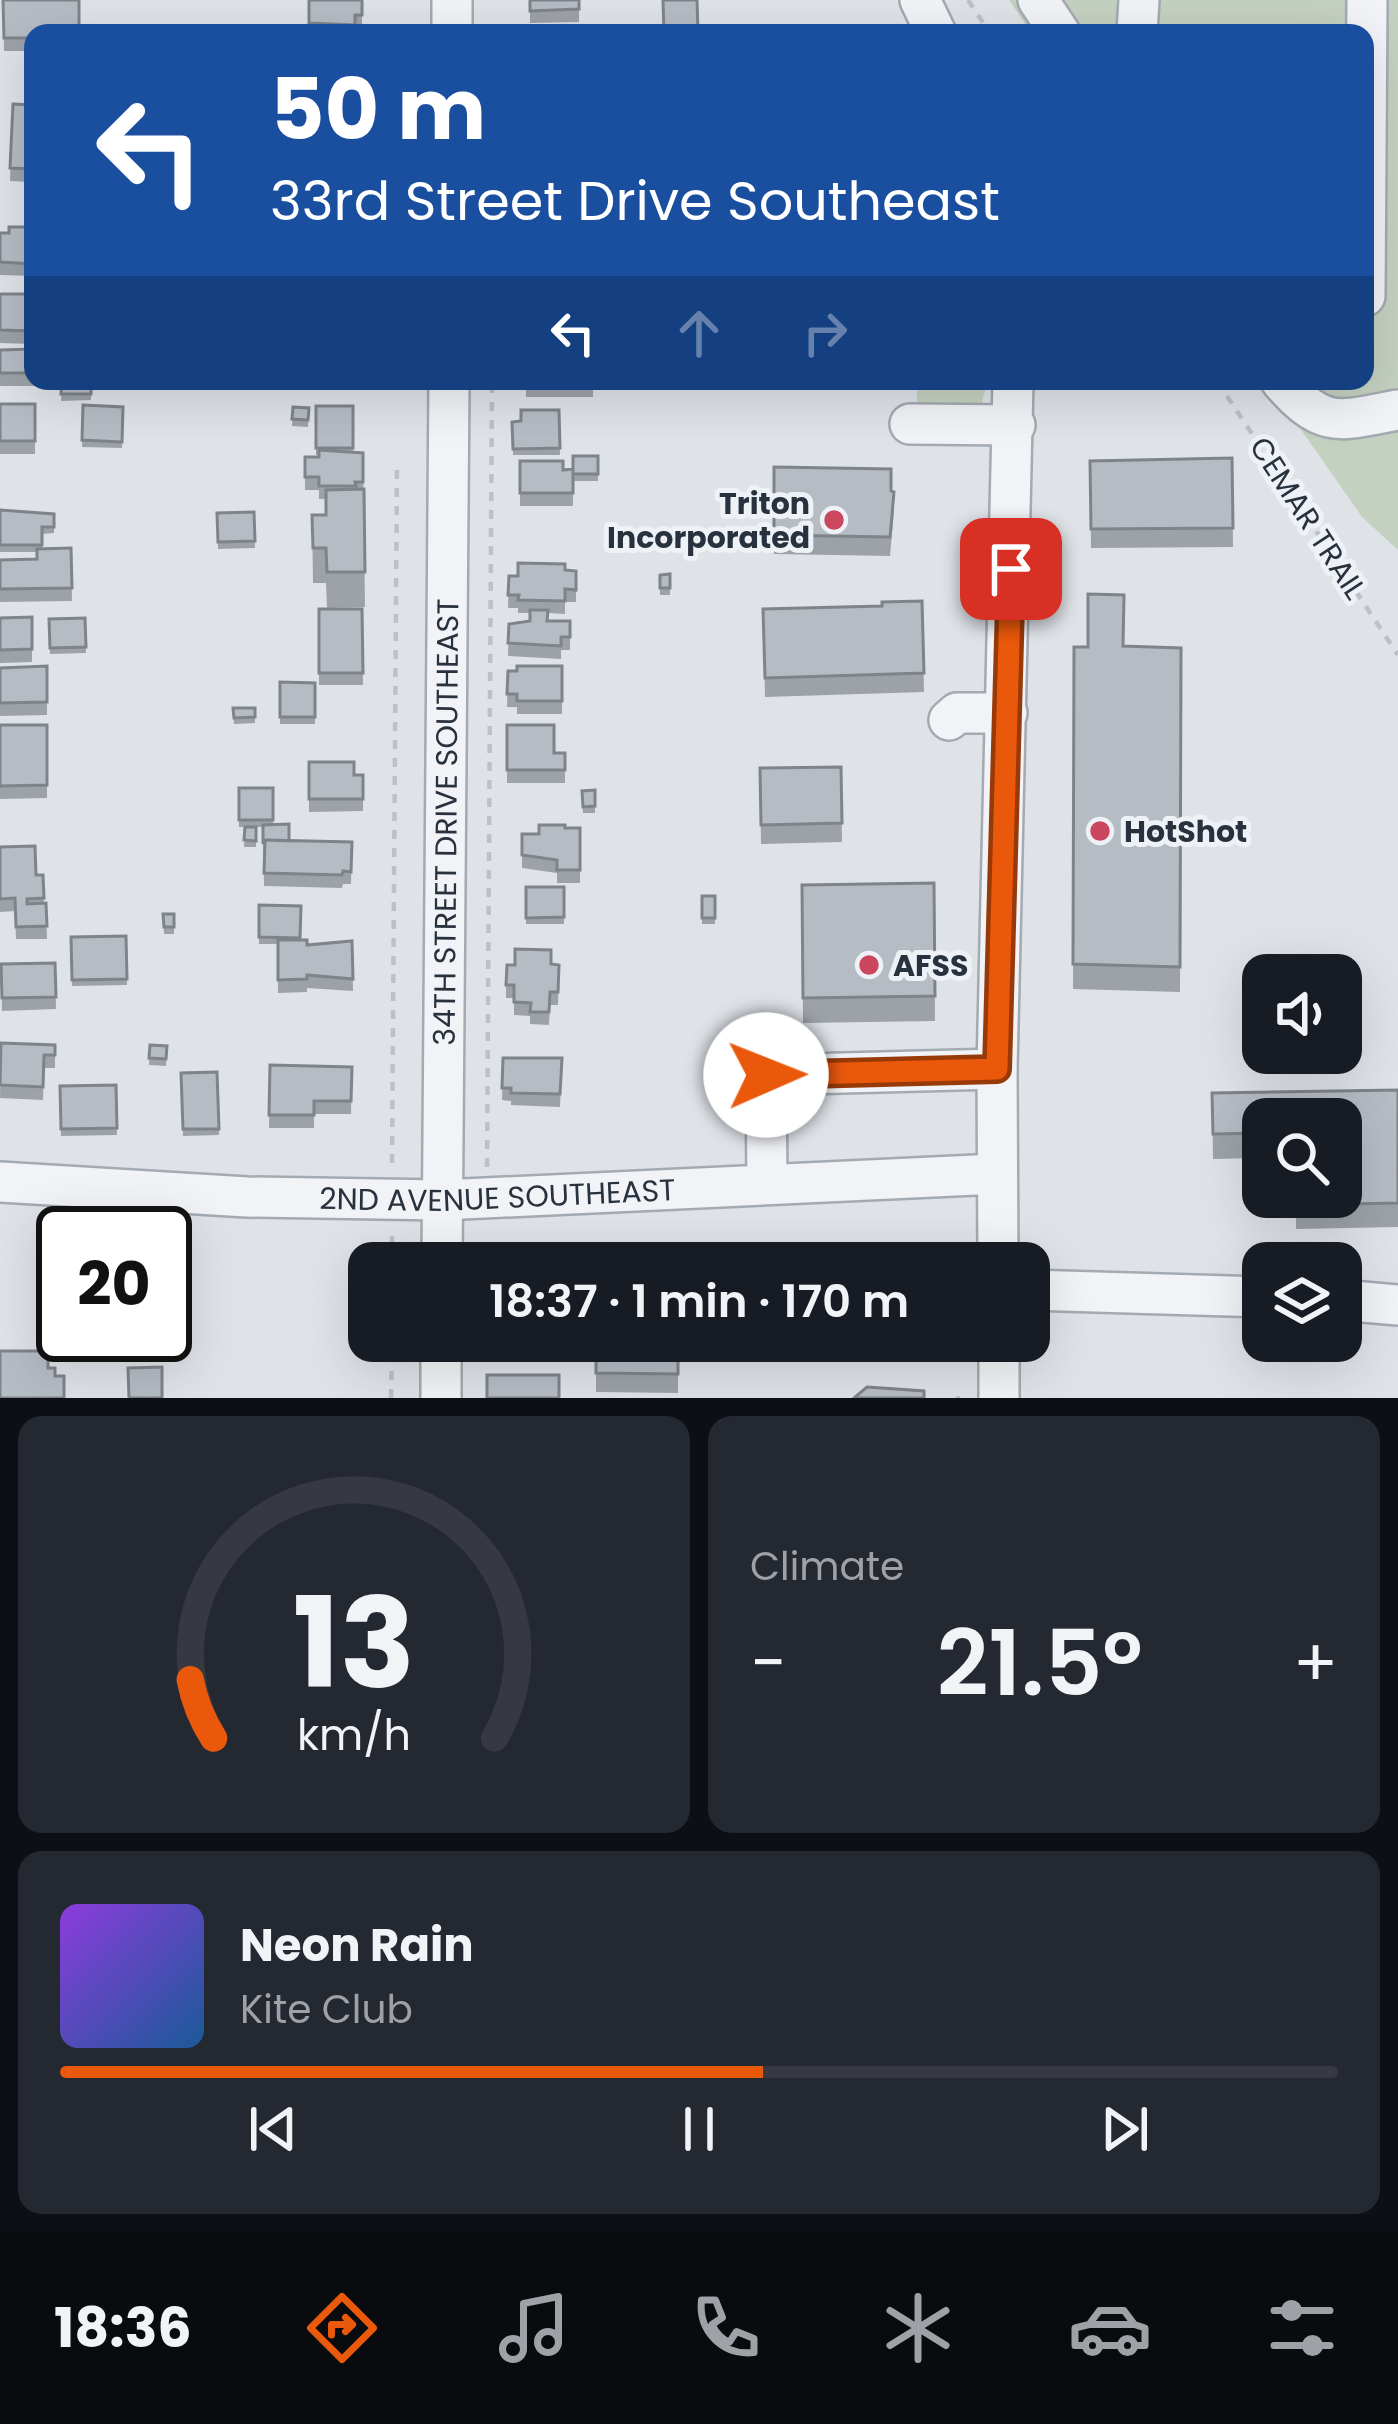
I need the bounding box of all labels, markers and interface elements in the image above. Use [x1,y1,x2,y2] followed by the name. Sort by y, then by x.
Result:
[270,51,486,168] text: 50 m
[72,72,228,228] icon: left
[270,163,1000,239] text: 33rd Street Drive Southeast
[540,300,606,366] icon: left
[666,300,732,366] icon: ahead
[792,300,858,366] icon: right
[1239,428,1377,608] street label: CEMAR TRAIL
[607,482,810,559] place label: Triton Incorporated
[821,507,847,533] marker: Triton Incorporated
[960,518,1062,620] pin
[978,536,1044,602] icon: arrive
[422,598,469,1046] street label: 34TH STREET DRIVE SOUTHEAST
[1124,810,1247,853] place label: HotShot
[1087,818,1113,844] marker: HotShot
[893,944,968,987] place label: AFSS
[856,952,882,978] marker: AFSS
[1242,954,1362,1362] map controls
[1242,954,1362,1074] button: sound
[703,1012,829,1138] position arrow
[1242,1098,1362,1218] button: search
[319,1168,676,1222] street label: 2ND AVENUE SOUTHEAST
[36,1206,192,1362] speed limit sign: 20
[1242,1242,1362,1362] button: layers
[489,1270,909,1333] text: 18:37 · 1 min · 170 m
[750,1539,904,1594] text: Climate
[293,1556,415,1731] text: 13
[937,1600,1142,1727] text: 21.5°
[750,1617,786,1709] text: −
[1293,1617,1338,1709] text: +
[297,1704,411,1764] text: km/h
[240,1914,474,1977] text: Neon Rain
[240,1982,413,2037] text: Kite Club
[240,2096,306,2162] icon: previous
[666,2096,732,2162] icon: pause
[1092,2096,1158,2162] icon: next
[300,2286,384,2370] icon: directions
[492,2286,576,2370] icon: music
[684,2286,768,2370] icon: phone
[876,2286,960,2370] icon: climate
[1068,2286,1152,2370] icon: car
[1260,2286,1344,2370] icon: filters
[54,2290,192,2366] text: 18:36

